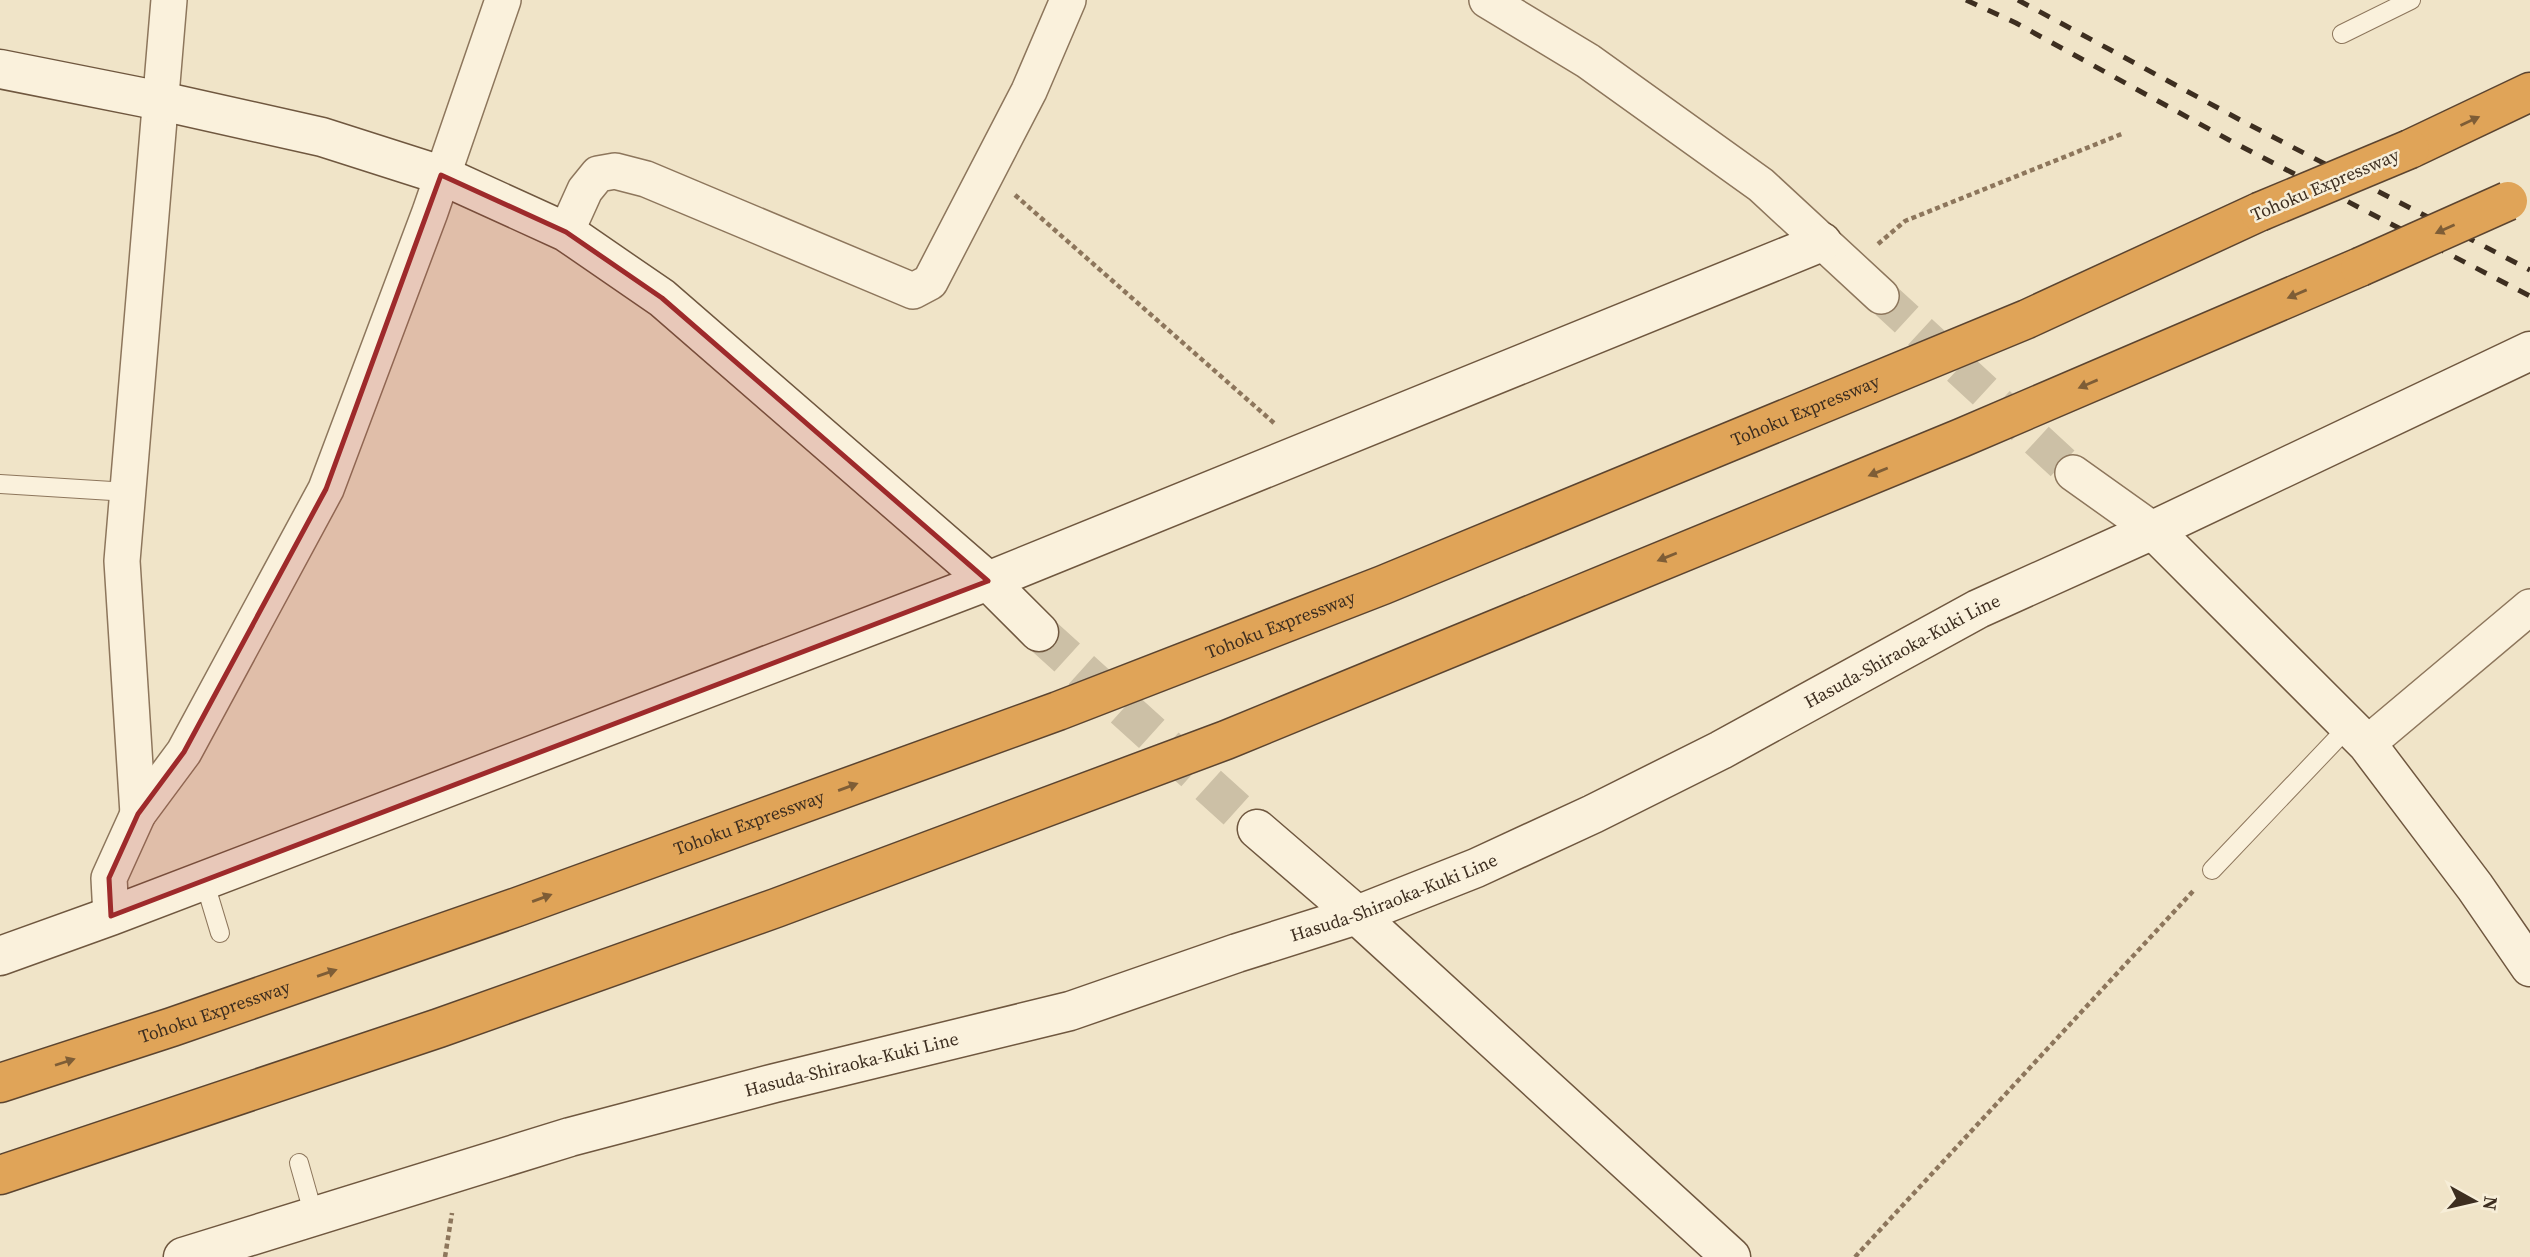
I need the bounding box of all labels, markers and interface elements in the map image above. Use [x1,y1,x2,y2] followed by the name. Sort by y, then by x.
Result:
[2460,115,2480,126] one-way arrow
[2247,142,2403,227] street label: Tohoku Expressway
[2435,223,2455,235] one-way arrow
[2286,288,2307,299] one-way arrow
[1727,368,1884,452] street label: Tohoku Expressway
[2077,378,2098,389] one-way arrow
[1868,466,1889,477] one-way arrow
[1657,552,1678,563] one-way arrow
[1202,584,1359,665] street label: Tohoku Expressway
[1800,588,2004,714] street label: Hasuda-Shiraoka-Kuki Line
[837,781,858,792] one-way arrow
[670,783,829,861] street label: Tohoku Expressway
[1287,847,1501,947] street label: Hasuda-Shiraoka-Kuki Line
[531,892,552,903] one-way arrow
[316,967,337,978] one-way arrow
[135,974,294,1049] street label: Tohoku Expressway
[742,1026,961,1102] street label: Hasuda-Shiraoka-Kuki Line
[54,1056,75,1066] one-way arrow
[2439,1166,2509,1236] north arrow
[2477,1195,2505,1212] text: N

